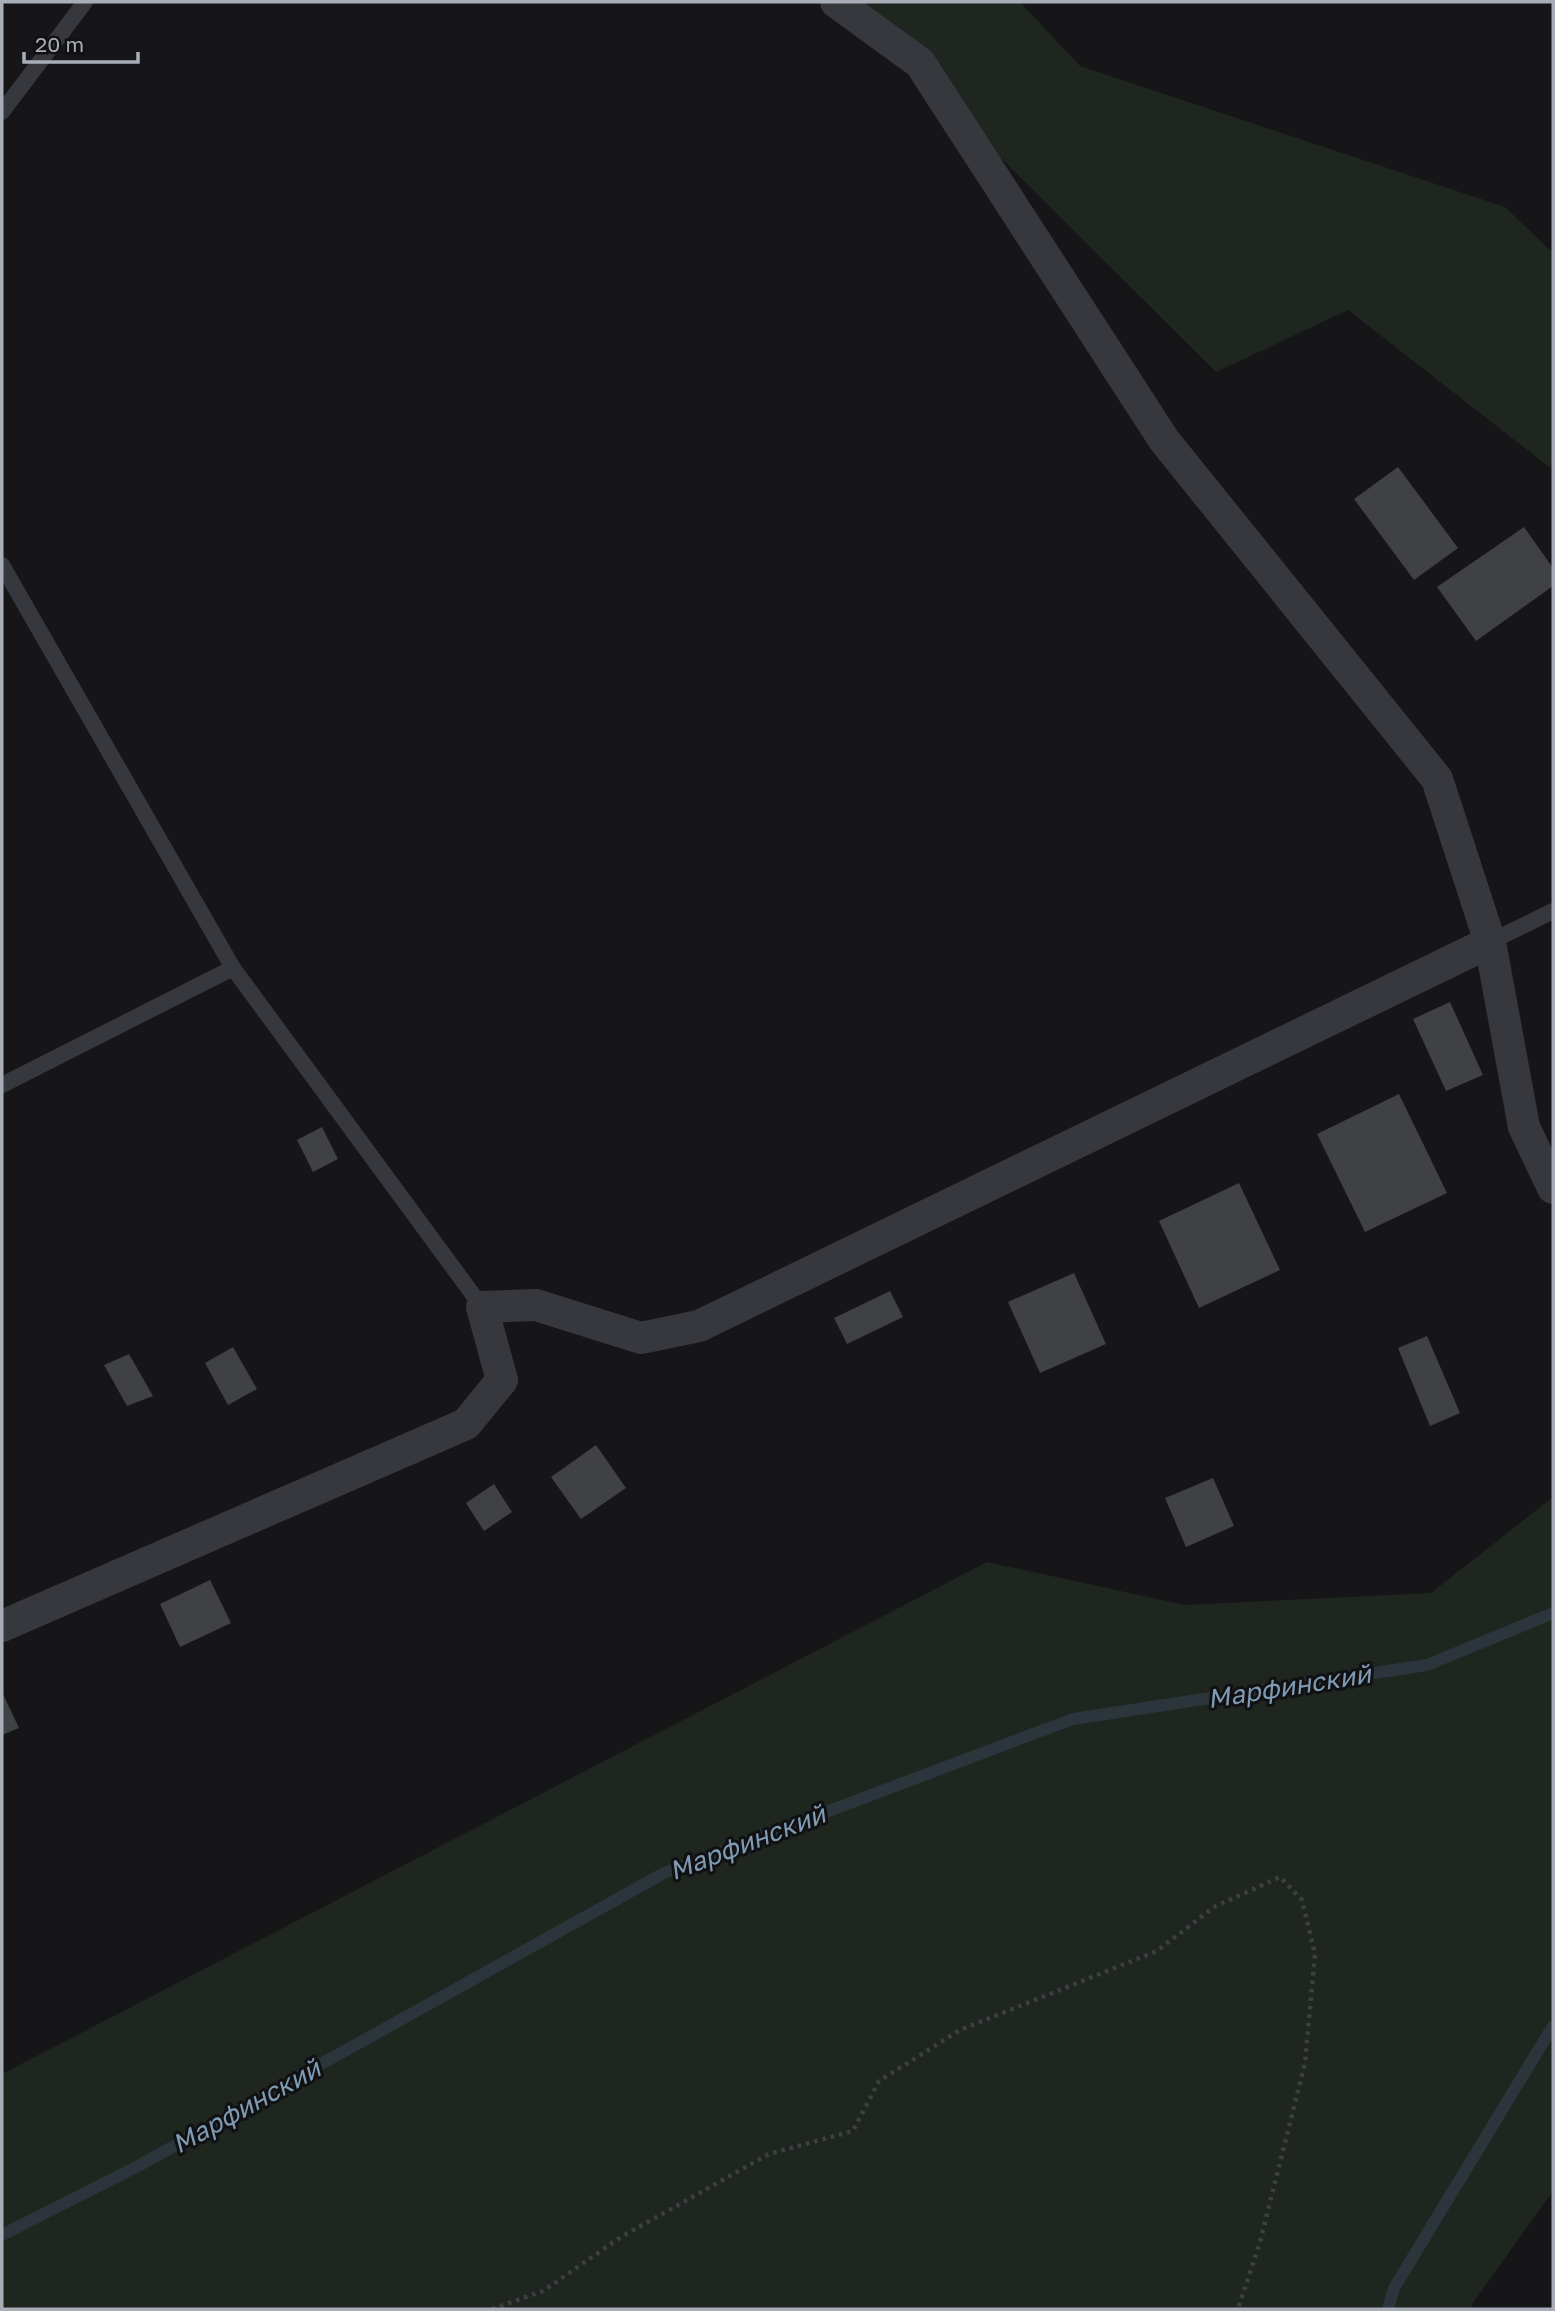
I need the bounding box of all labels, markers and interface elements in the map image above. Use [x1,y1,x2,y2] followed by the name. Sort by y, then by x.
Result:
[24,21,138,65] scale bar
[35,31,84,57] text: 20 m
[1205,1657,1375,1714] water label: Марфинский
[664,1797,831,1886] water label: Марфинский
[166,2051,327,2160] water label: Марфинский

